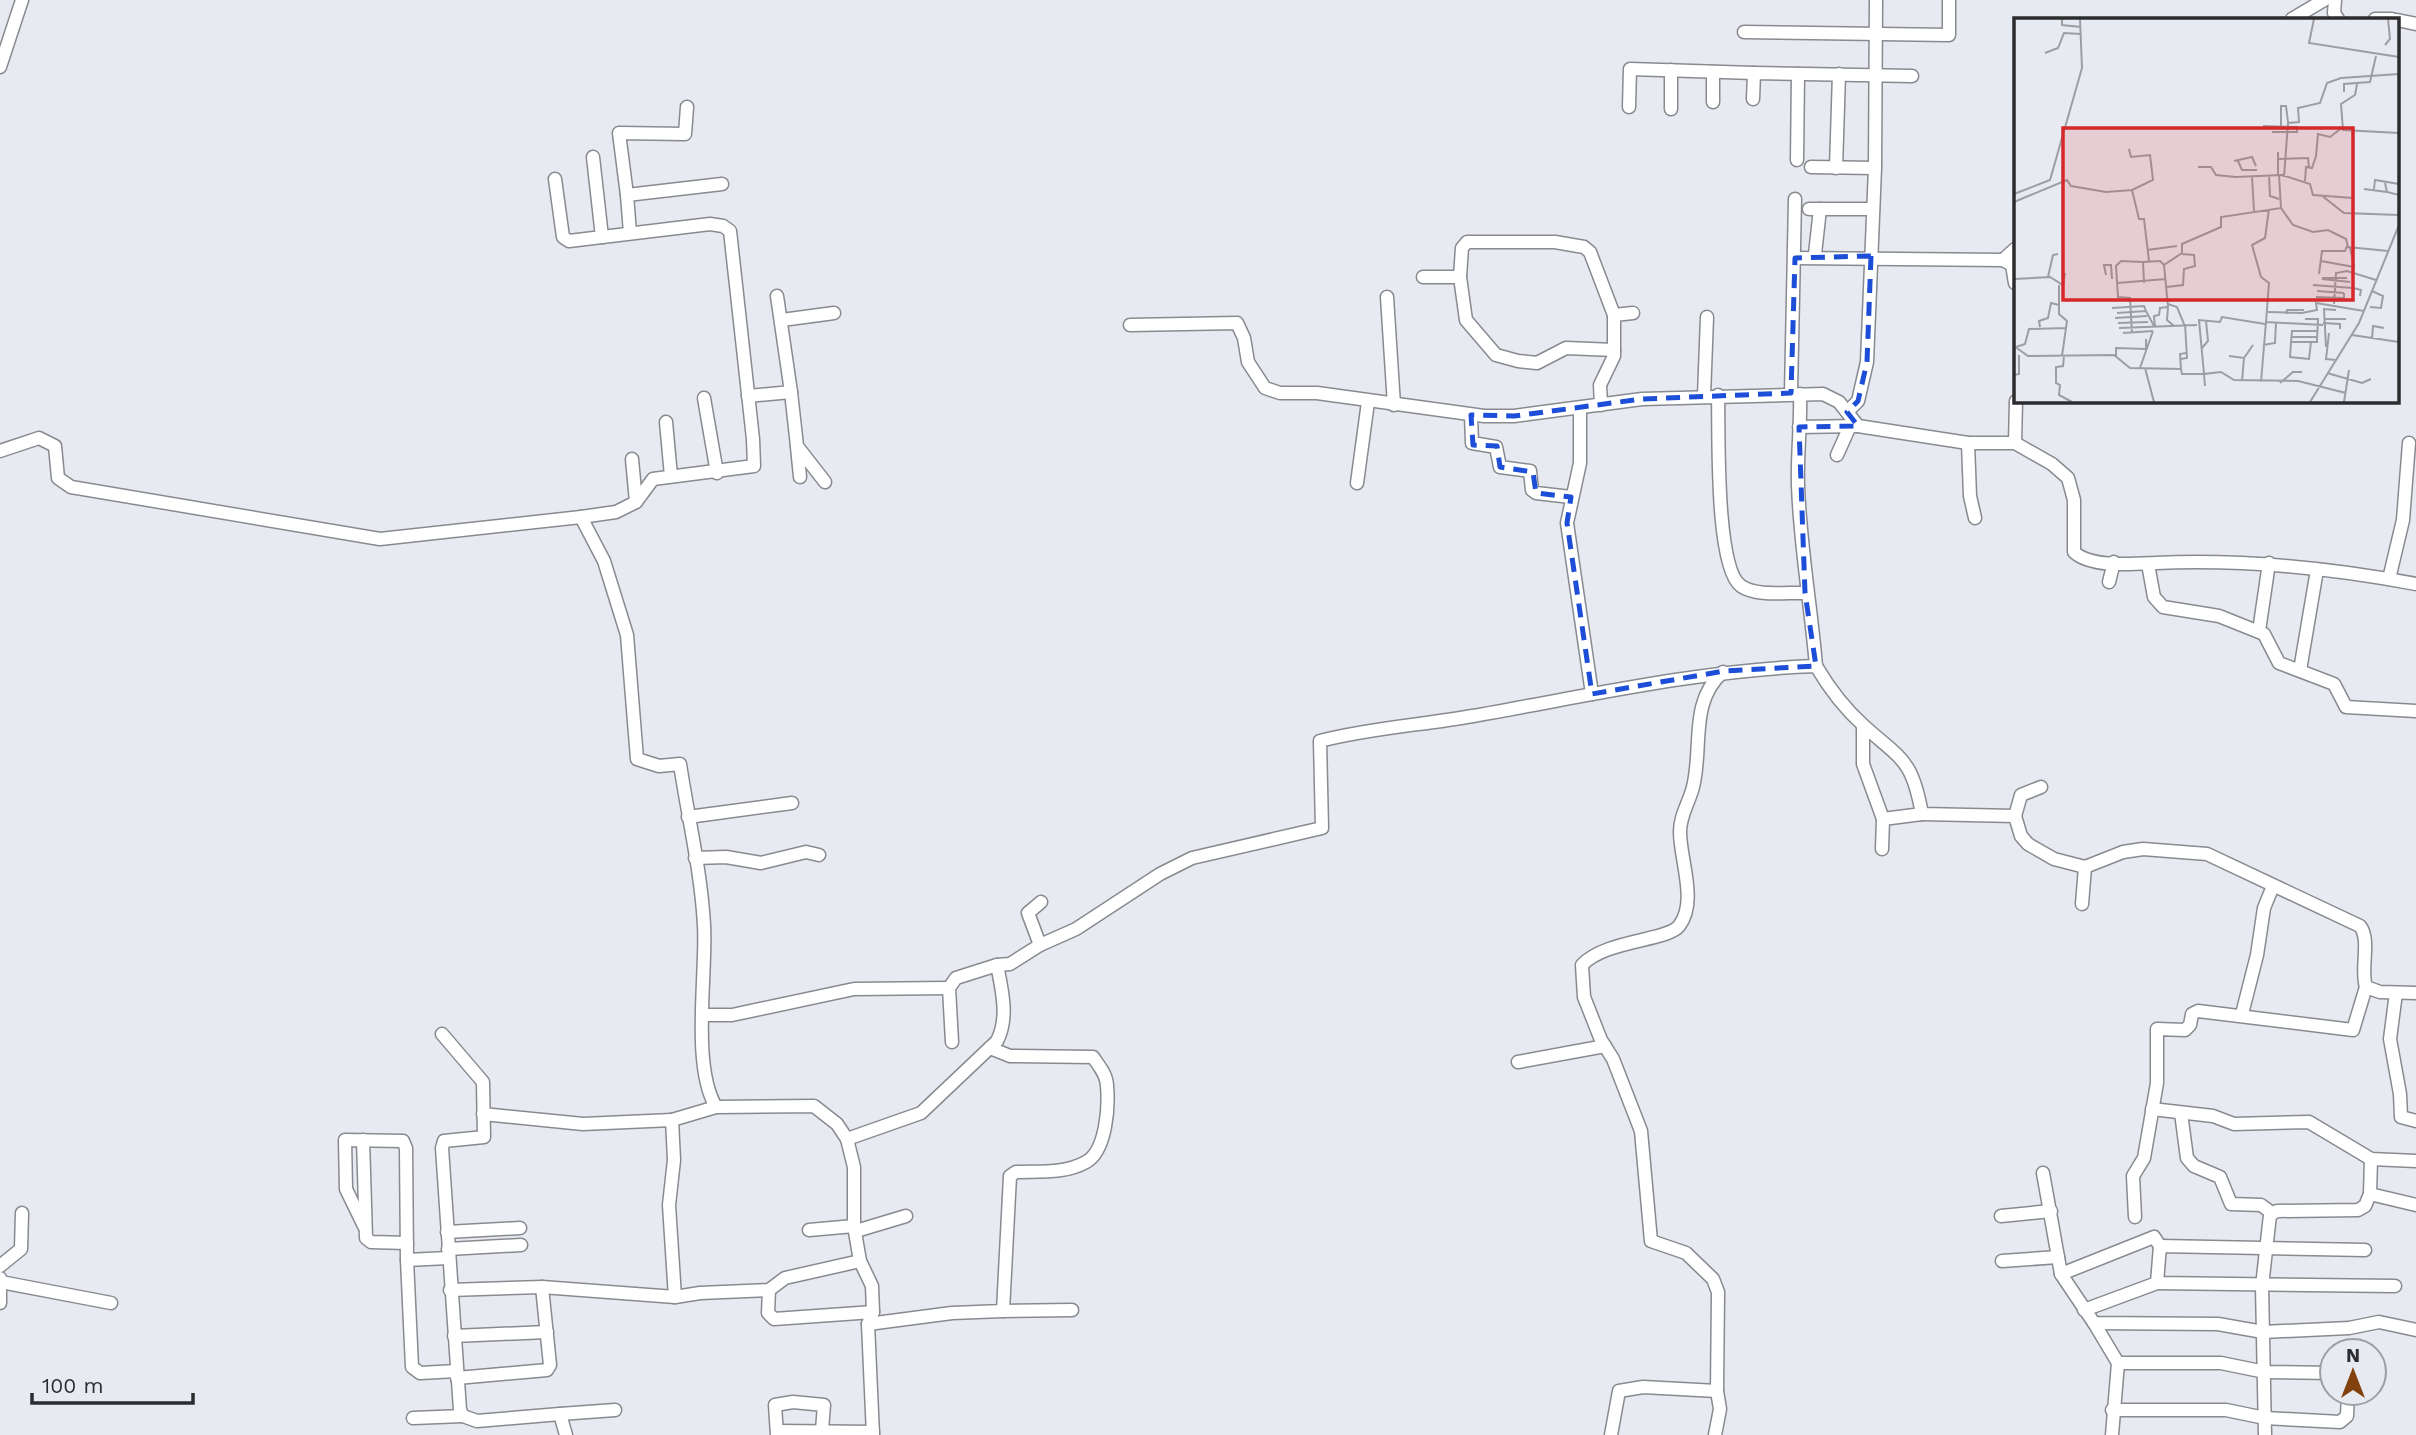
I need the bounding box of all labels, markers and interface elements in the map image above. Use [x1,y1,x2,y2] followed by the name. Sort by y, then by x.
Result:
[2014,18,2398,402] inset map
[2318,1337,2388,1407] north arrow
[2346,1344,2360,1367] text: N
[32,1362,192,1406] scale bar
[42,1373,104,1398] text: 100 m

